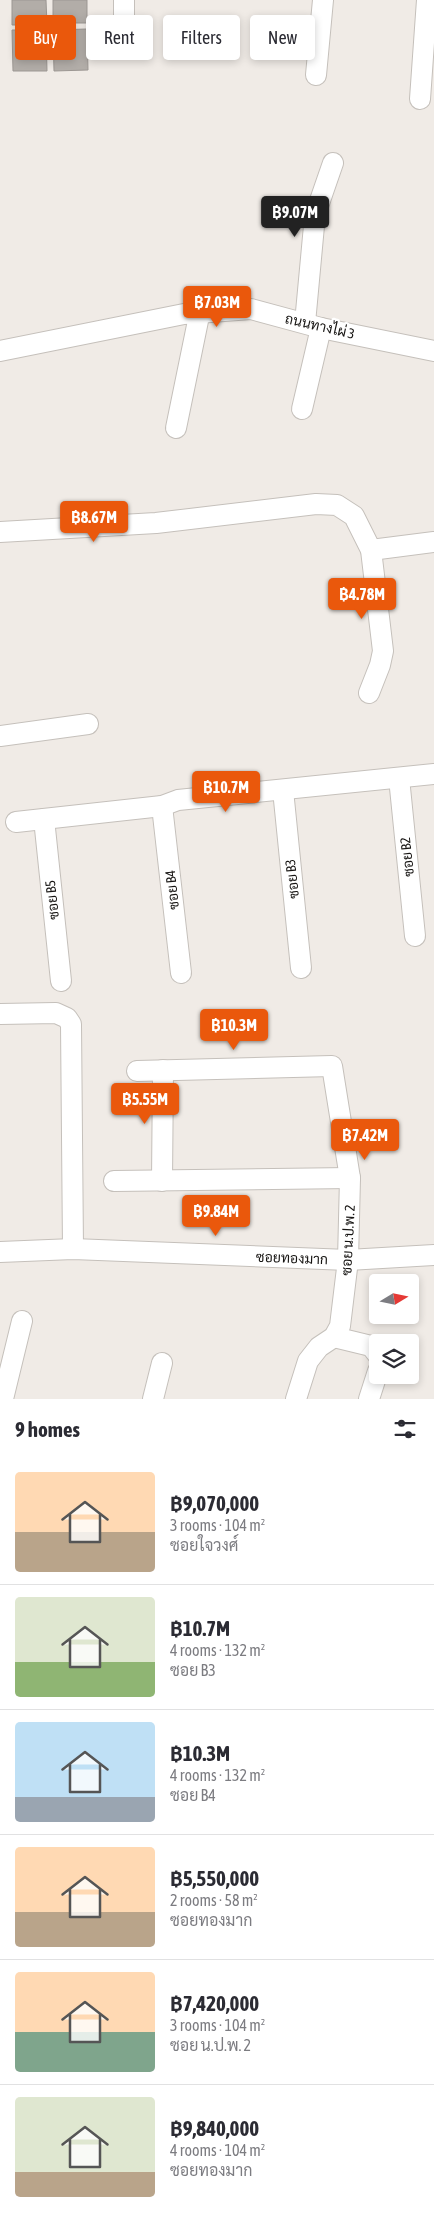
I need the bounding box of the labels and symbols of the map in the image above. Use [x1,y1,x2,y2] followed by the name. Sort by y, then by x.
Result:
[254,196,336,238] pin: ฿9.07M
[176,286,258,328] pin: ฿7.03M
[284,310,356,342] street label: ถนนทางไผ่ 3
[53,500,135,543] pin: ฿8.67M
[321,578,403,620] pin: ฿4.78M
[185,770,267,813] pin: ฿10.7M
[397,836,417,878] street label: ซอย B2
[282,858,302,900] street label: ซอย B3
[162,869,182,911] street label: ซอย B4
[42,879,62,921] street label: ซอย B5
[193,1008,275,1051] pin: ฿10.3M
[104,1082,186,1125] pin: ฿5.55M
[324,1118,406,1161] pin: ฿7.42M
[175,1194,257,1237] pin: ฿9.84M
[338,1204,358,1276] street label: ซอย น.ป.พ. 2
[256,1249,328,1267] street label: ซอยทองมาก
[369,1274,419,1324] north arrow

